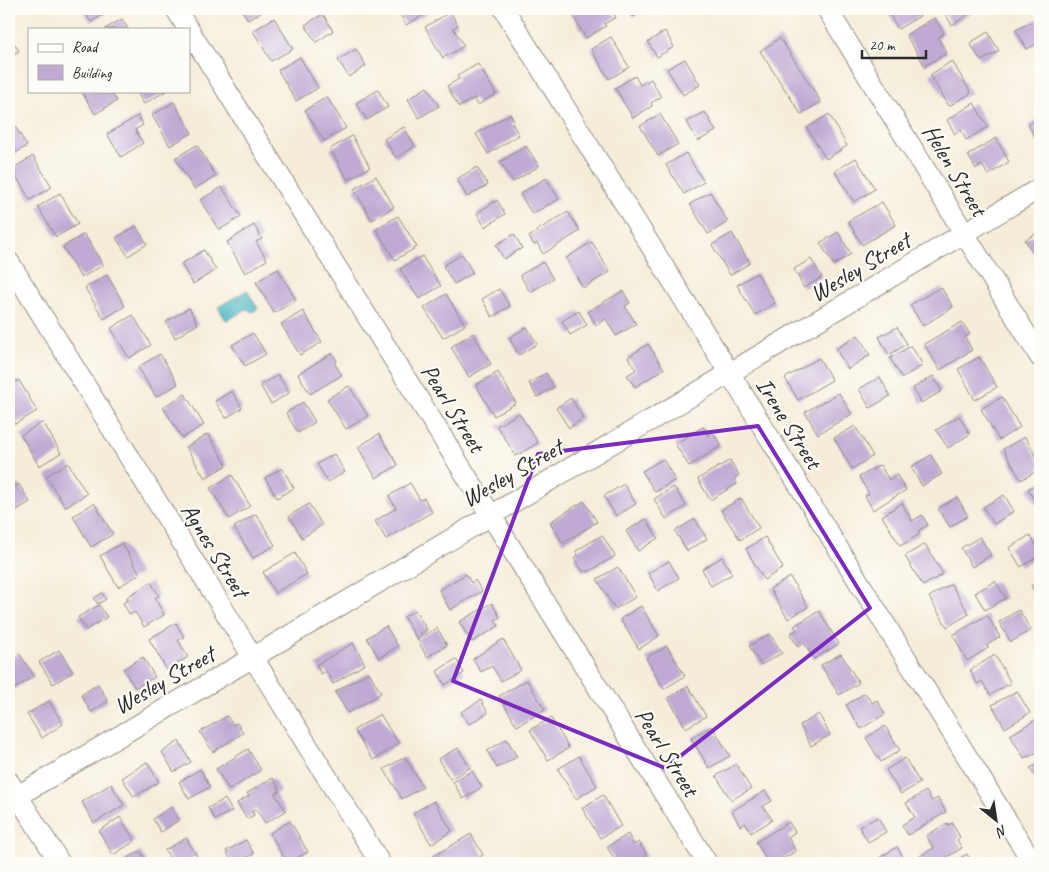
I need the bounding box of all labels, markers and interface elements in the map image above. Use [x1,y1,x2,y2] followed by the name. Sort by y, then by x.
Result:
[28,28,190,92] legend
[862,28,925,60] scale bar
[869,36,896,55] text: 20 m
[72,38,99,57] text: Road
[72,64,112,83] text: Building
[916,119,995,223] street label: Helen Street
[804,224,918,309] street label: Wesley Street
[414,358,493,459] street label: Pearl Street
[749,372,830,476] street label: Irene Street
[456,431,570,514] street label: Wesley Street
[174,497,257,605] street label: Agnes Street
[108,638,222,721] street label: Wesley Street
[628,702,707,803] street label: Pearl Street
[972,794,1022,844] north arrow
[992,821,1010,842] text: N

